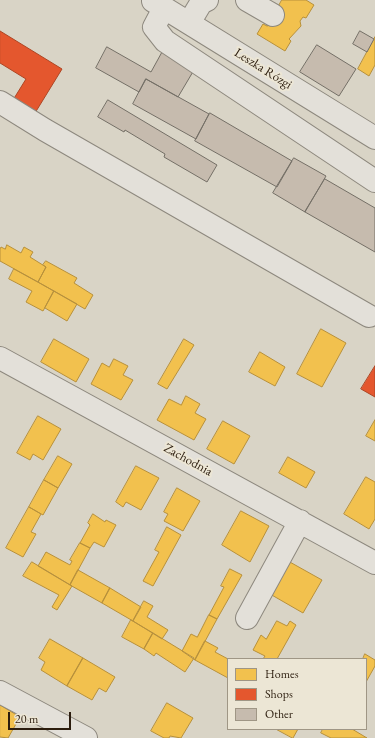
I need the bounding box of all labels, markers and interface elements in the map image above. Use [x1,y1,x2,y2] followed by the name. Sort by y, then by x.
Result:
[231,45,295,93] street label: Leszka Rózgi
[161,440,215,480] street label: Zachodnia
[227,658,367,730] legend
[265,666,299,682] text: Homes
[265,686,293,702] text: Shops
[10,704,73,730] scale bar
[265,706,293,722] text: Other
[15,711,38,727] text: 20 m

